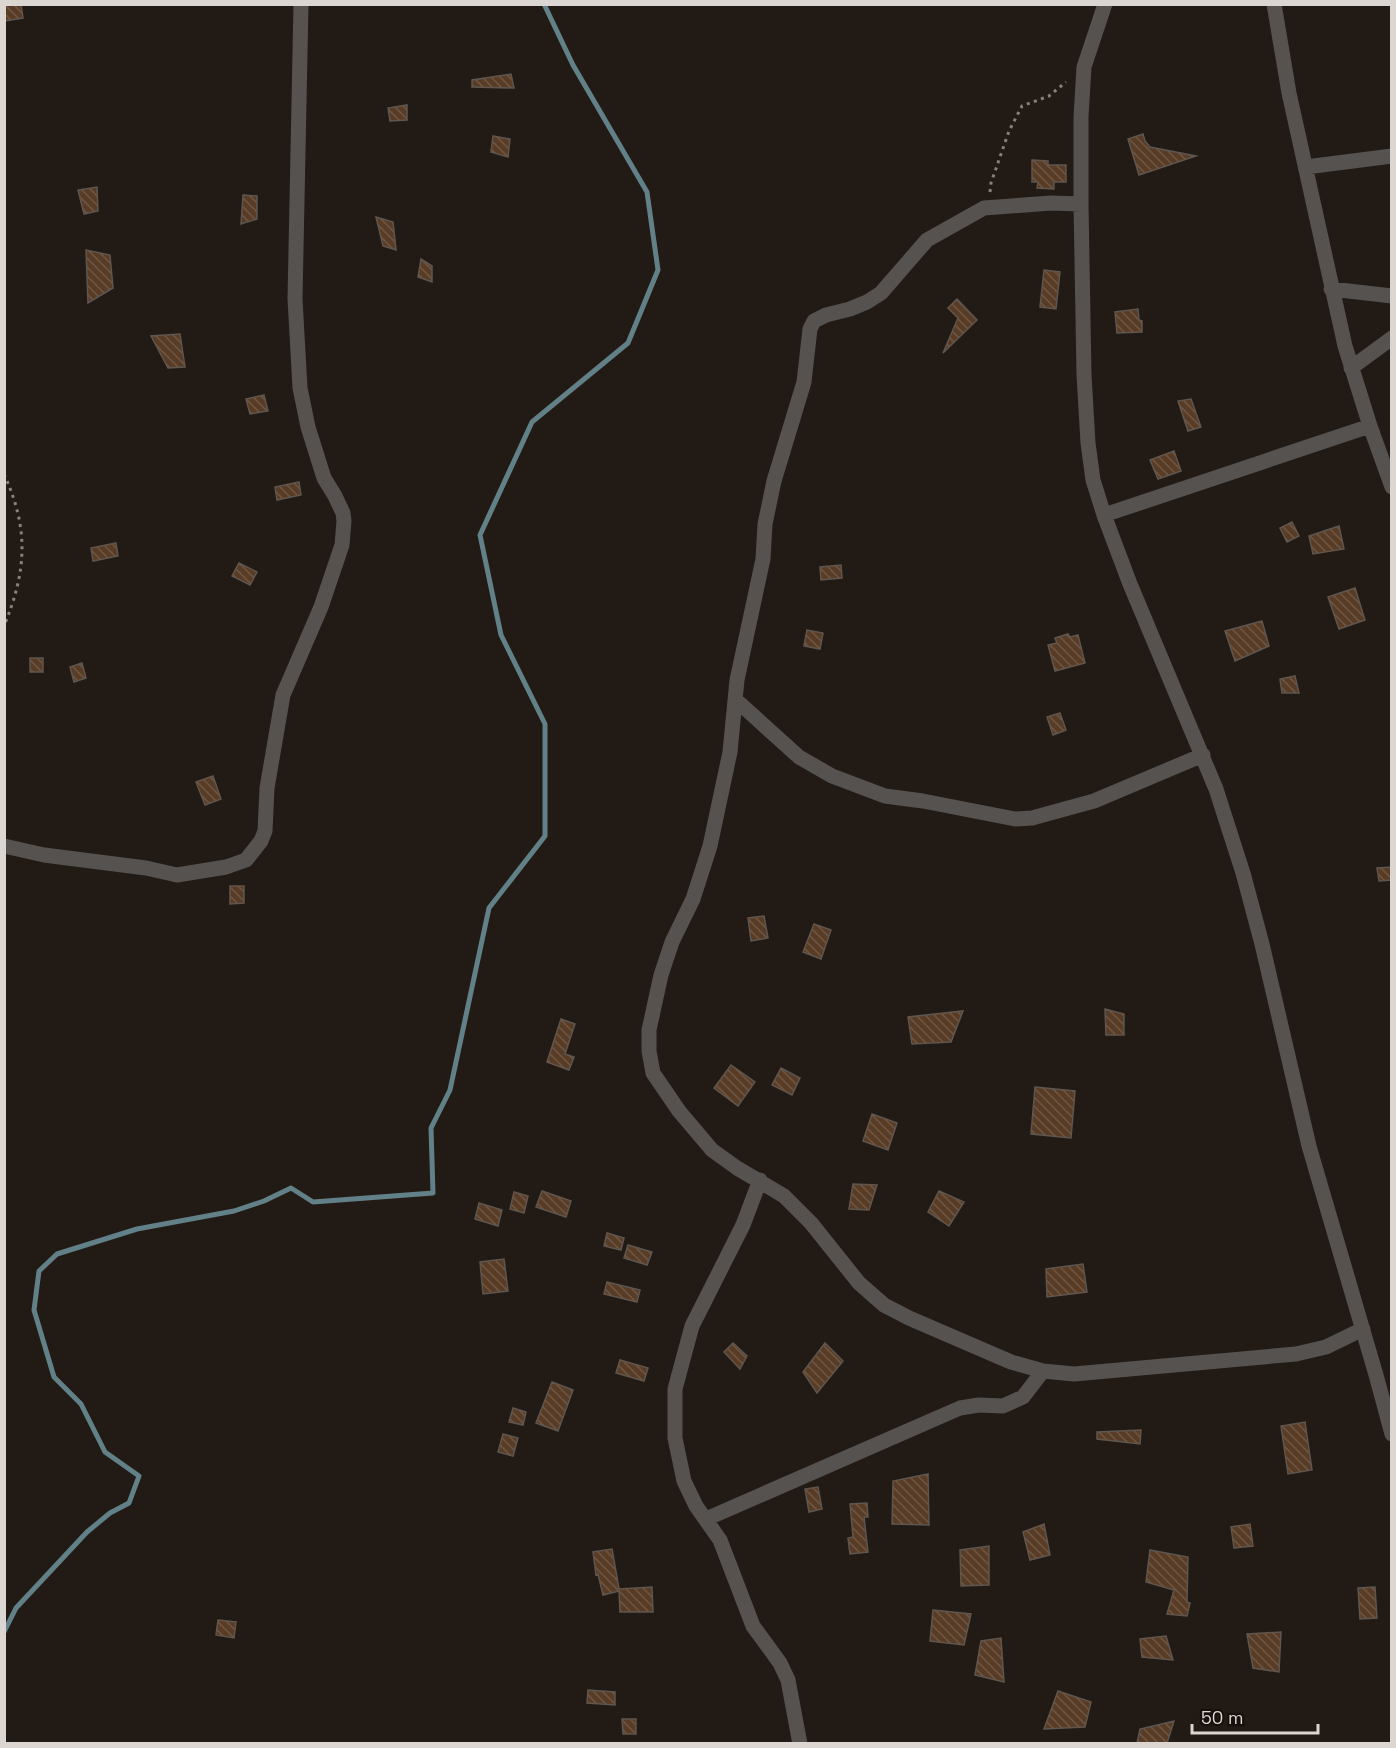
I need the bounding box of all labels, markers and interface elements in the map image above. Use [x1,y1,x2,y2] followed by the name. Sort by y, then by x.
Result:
[1192,1697,1318,1735] scale bar
[1201,1706,1243,1729] text: 50 m

